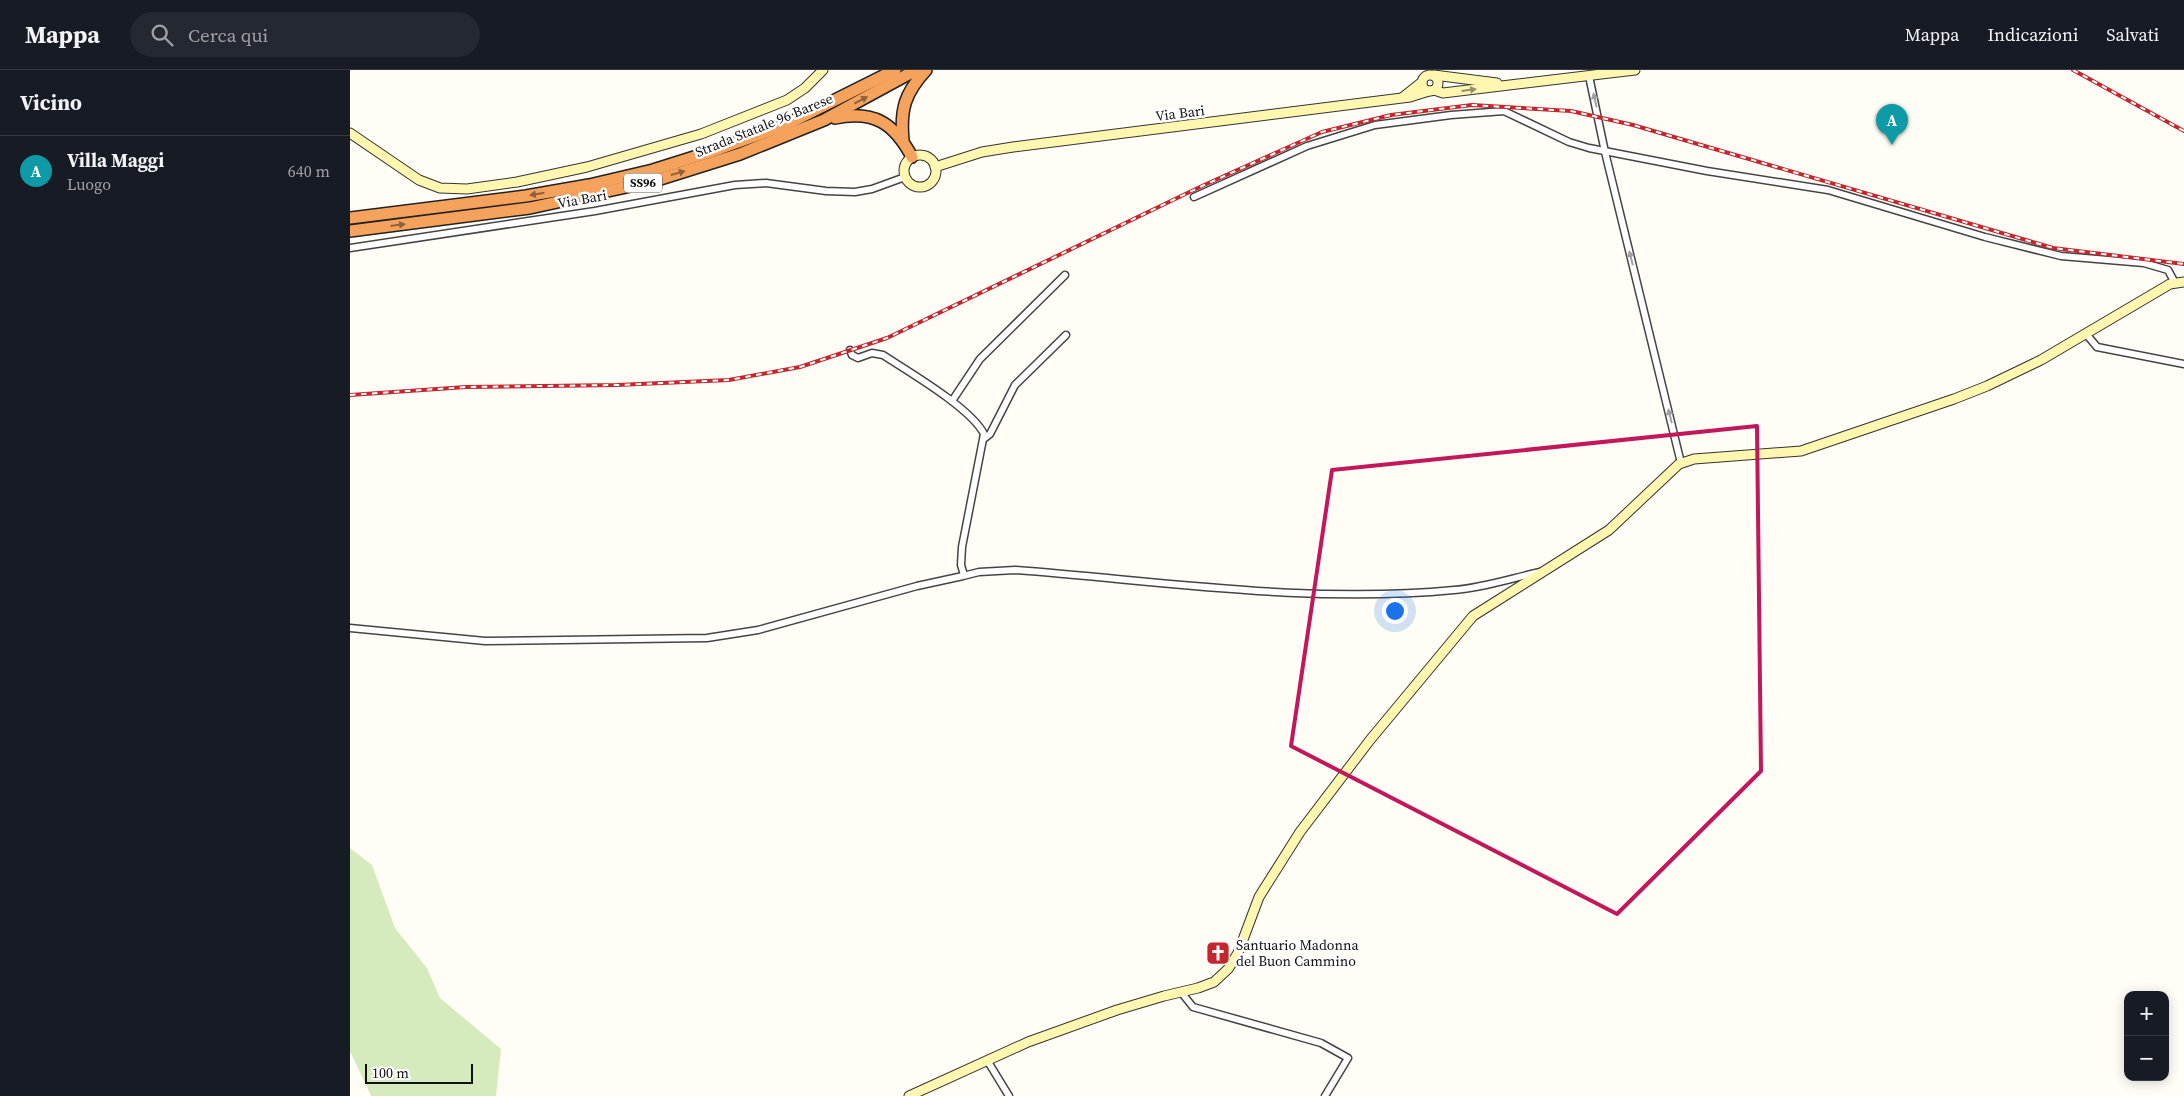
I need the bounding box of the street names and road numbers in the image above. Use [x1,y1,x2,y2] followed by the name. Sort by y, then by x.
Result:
[692,88,836,162] street label: Strada Statale 96 Barese
[1154,100,1206,126] street label: Via Bari
[624,174,662,192] road number: SS96
[556,185,608,213] street label: Via Bari

